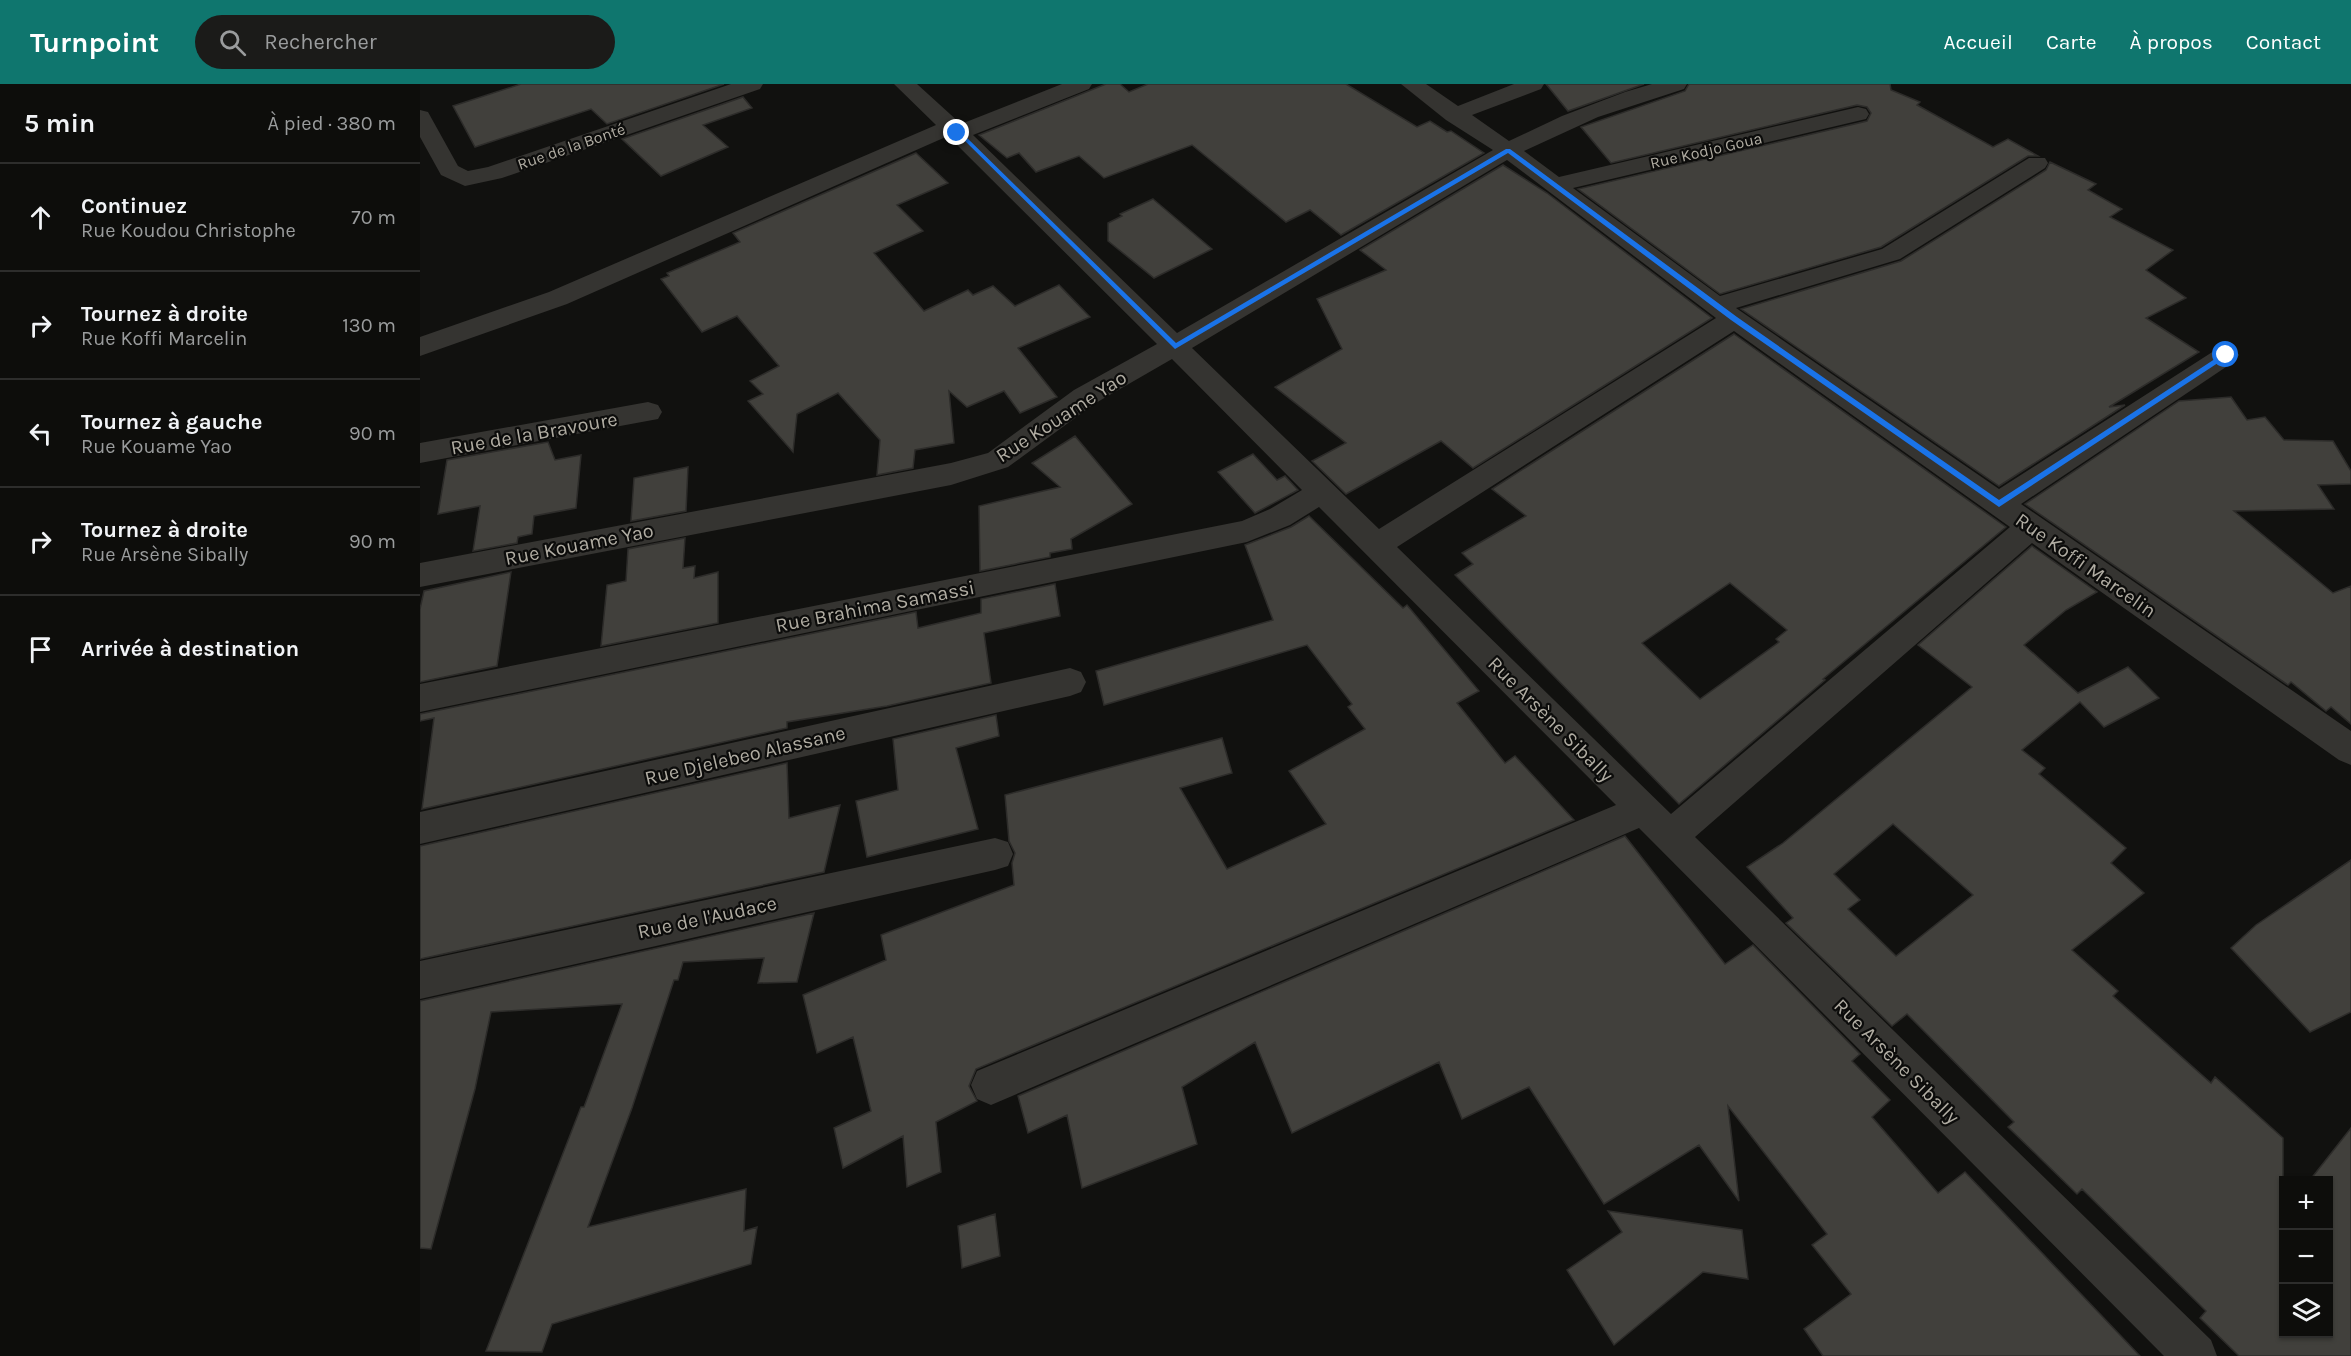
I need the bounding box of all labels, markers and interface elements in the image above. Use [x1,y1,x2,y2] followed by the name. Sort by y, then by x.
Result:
[195,15,615,69] search box
[30,26,159,59] text: Turnpoint
[216,26,249,59] icon: search
[264,29,377,55] text: Rechercher
[1944,30,2013,54] text: Accueil
[2046,30,2097,54] text: Carte
[2130,30,2213,54] text: À propos
[2246,30,2321,54] text: Contact
[24,108,95,139] text: 5 min
[267,112,396,135] text: À pied · 380 m
[515,119,628,174] street label: Rue de la Bonté
[943,119,969,145] route end
[1648,128,1764,173] street label: Rue Kodjo Goua
[81,193,187,219] text: Continuez
[24,201,57,234] icon: ahead
[351,206,396,229] text: 70 m
[81,219,296,242] text: Rue Koudou Christophe
[81,301,248,327] text: Tournez à droite
[24,309,57,342] icon: right
[342,314,396,337] text: 130 m
[81,327,247,350] text: Rue Koffi Marcelin
[2212,341,2238,367] route start
[992,366,1131,467] street label: Rue Kouame Yao
[449,408,619,459] street label: Rue de la Bravoure
[81,409,262,435] text: Tournez à gauche
[24,417,57,450] icon: left
[349,422,396,445] text: 90 m
[81,435,232,458] text: Rue Kouame Yao
[2011,508,2160,623] street label: Rue Koffi Marcelin
[81,517,248,543] text: Tournez à droite
[503,519,655,570] street label: Rue Kouame Yao
[24,525,57,558] icon: right
[349,530,396,553] text: 90 m
[81,543,248,566] text: Rue Arsène Sibally
[774,576,977,637] street label: Rue Brahima Samassi
[24,633,57,666] icon: arrive
[81,636,299,662] text: Arrivée à destination
[1483,652,1618,787] street label: Rue Arsène Sibally
[643,721,848,790] street label: Rue Djelebeo Alassane
[635,892,779,943] street label: Rue de l'Audace
[1829,994,1964,1129] street label: Rue Arsène Sibally
[2279,1176,2333,1338] map controls
[2279,1176,2333,1230] button: +
[2279,1230,2333,1284] button: −
[2279,1284,2333,1338] button: layers

